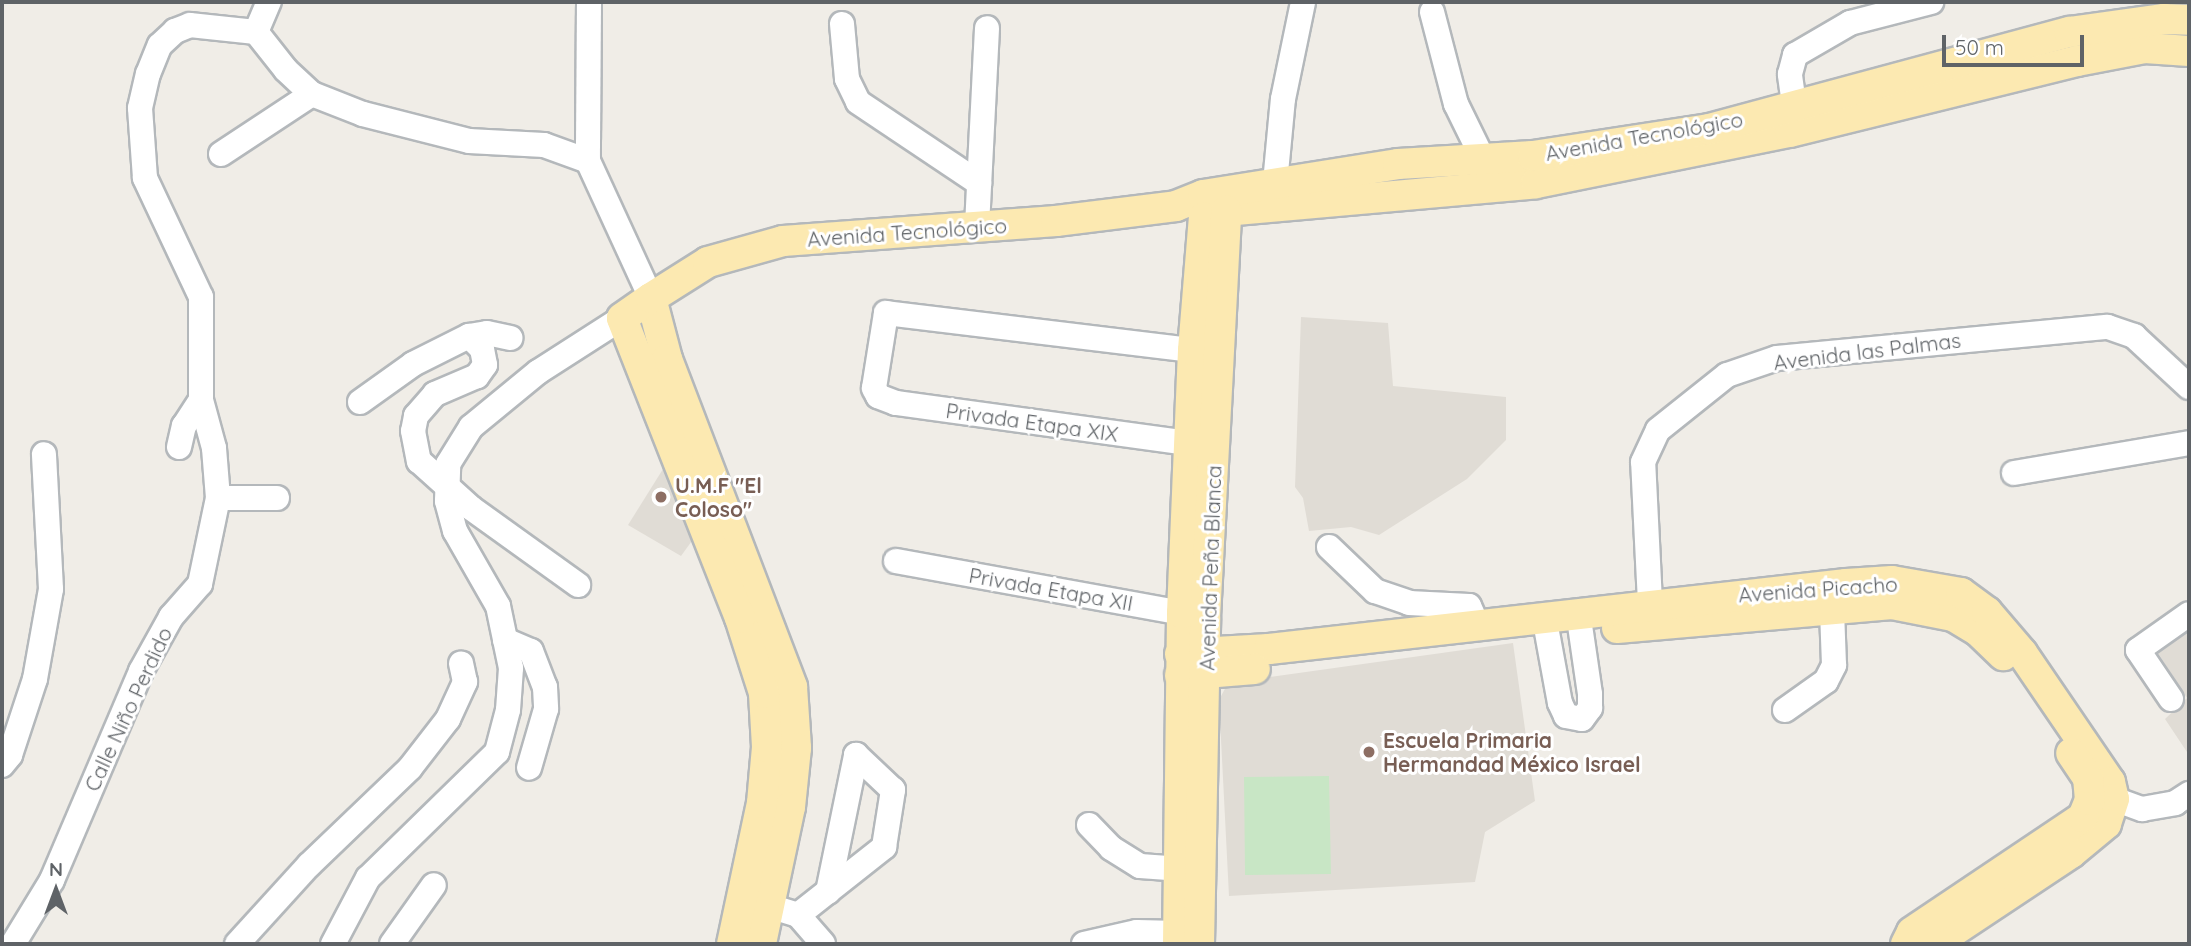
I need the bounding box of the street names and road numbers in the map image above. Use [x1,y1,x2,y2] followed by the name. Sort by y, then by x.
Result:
[1543,106,1745,166] street label: Avenida Tecnológico
[806,212,1008,252] street label: Avenida Tecnológico
[1772,327,1962,375] street label: Avenida las Palmas
[944,397,1120,447] street label: Privada Etapa XIX
[1194,465,1226,671] street label: Avenida Peña Blanca
[967,562,1135,616] street label: Privada Etapa XII
[1737,571,1899,607] street label: Avenida Picacho
[79,623,177,795] street label: Calle Niño Perdido

